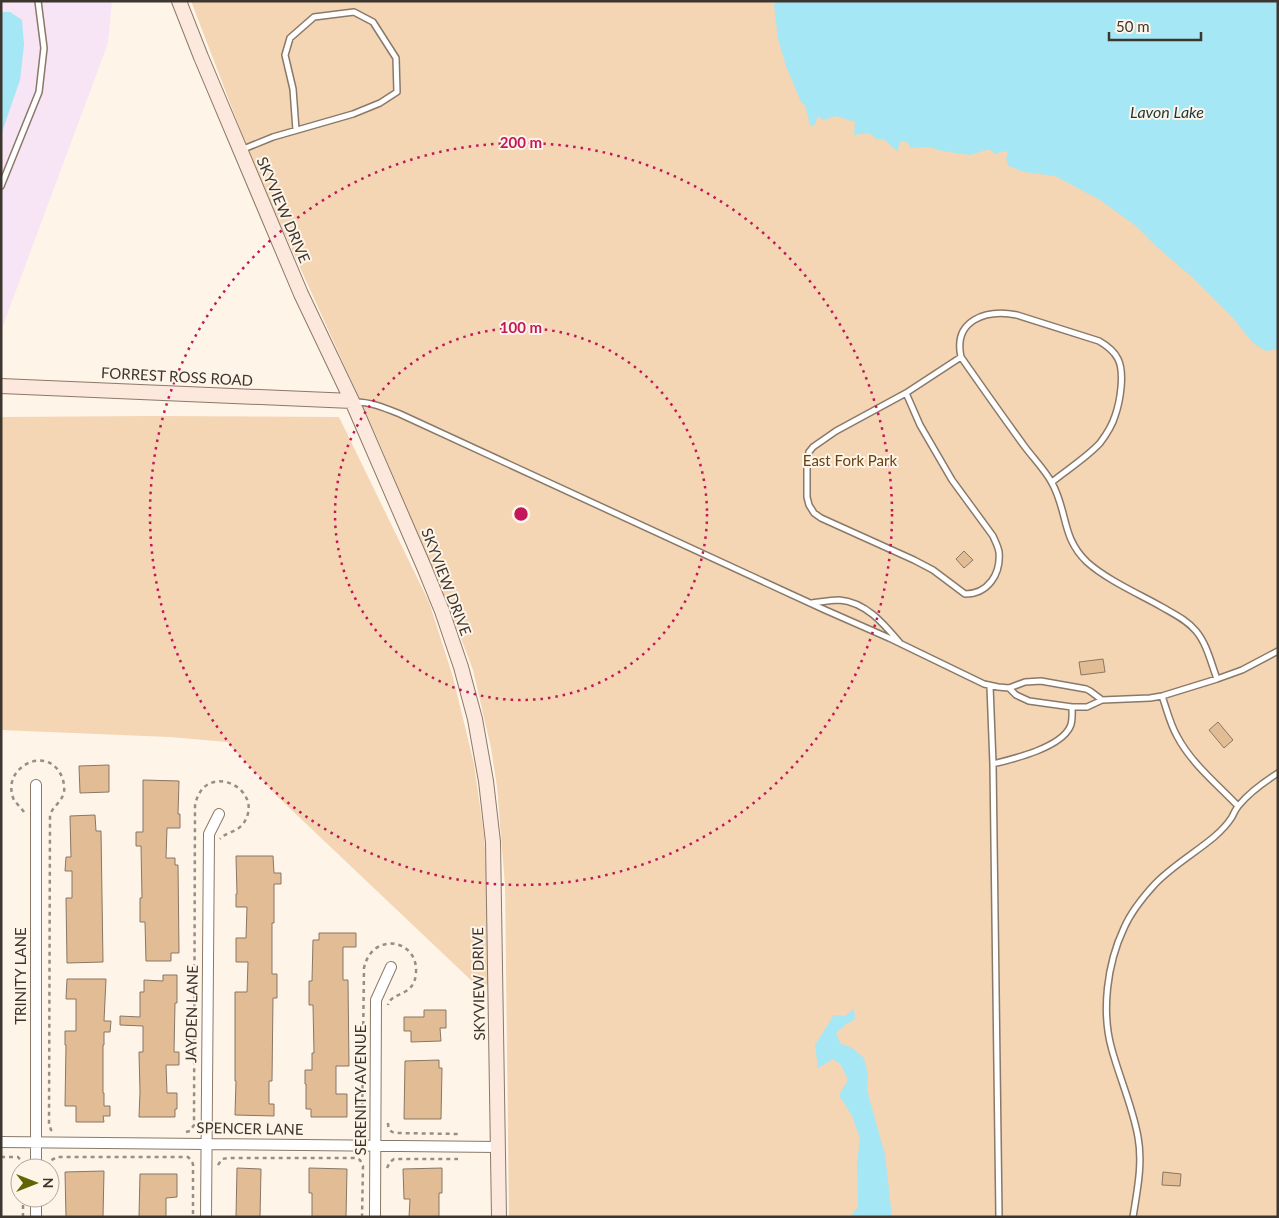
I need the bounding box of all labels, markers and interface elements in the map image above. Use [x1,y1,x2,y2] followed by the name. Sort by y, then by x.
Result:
[1109,10,1202,42] scale bar
[1116,17,1150,35] text: 50 m
[1130,102,1204,121] water label: Lavon Lake
[500,133,542,151] text: 200 m
[253,154,314,265] street label: SKYVIEW DRIVE
[500,318,542,336] text: 100 m
[101,363,254,389] street label: FORREST ROSS ROAD
[803,451,898,469] park label: East Fork Park
[512,505,530,523] centre of rings
[418,525,476,638] street label: SKYVIEW DRIVE
[11,927,29,1025] street label: TRINITY LANE
[468,927,488,1041] street label: SKYVIEW DRIVE
[181,965,201,1063] street label: JAYDEN LANE
[351,1025,369,1155] street label: SERENITY AVENUE
[196,1118,304,1138] street label: SPENCER LANE
[10,1158,60,1208] north arrow
[40,1178,57,1188] text: N

